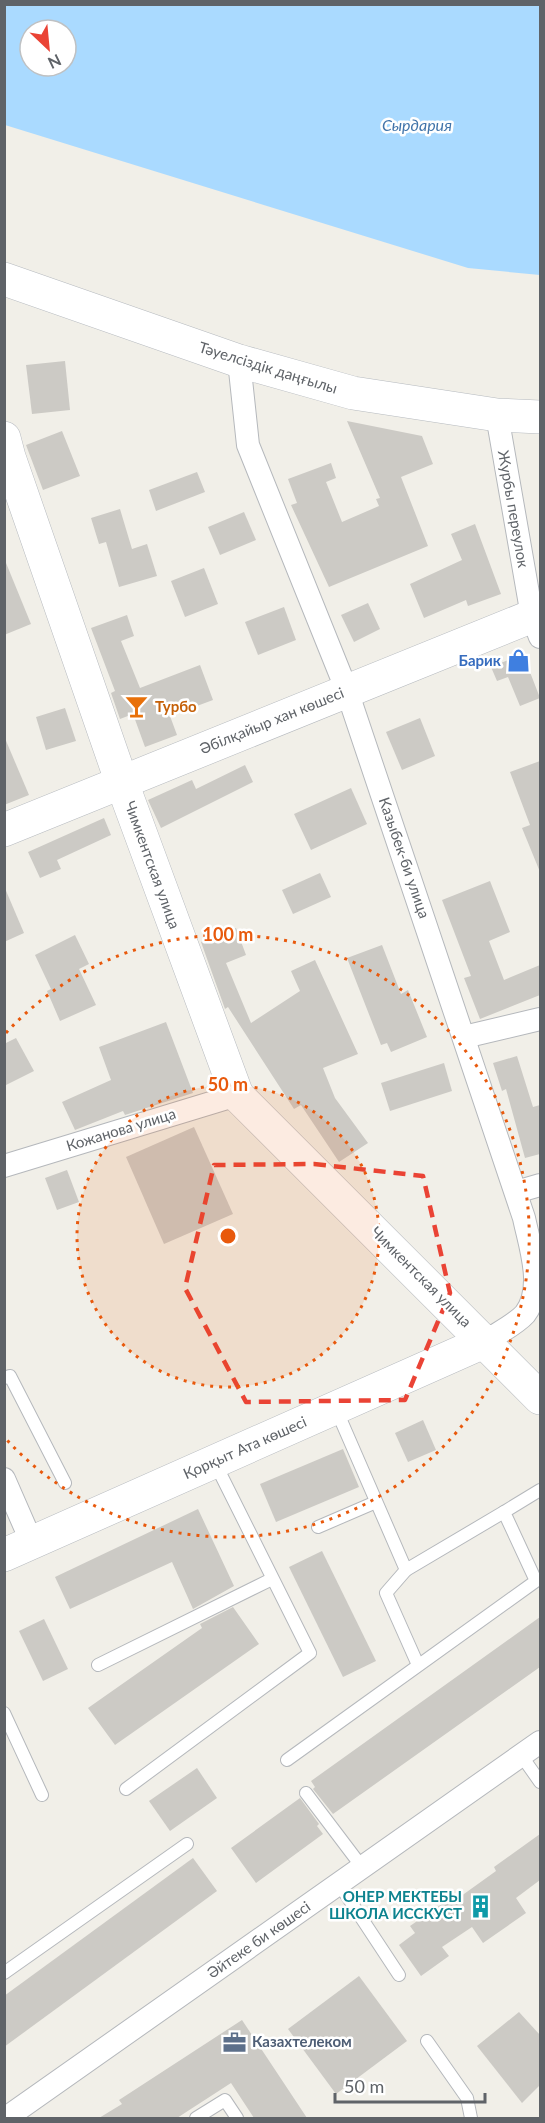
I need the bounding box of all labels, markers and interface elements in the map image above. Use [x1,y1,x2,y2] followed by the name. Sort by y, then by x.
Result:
[18,18,78,78] north arrow
[45,51,64,73] text: N
[382,115,452,134] water label: Сырдария
[197,337,340,397] street label: Тәуелсіздік даңғылы
[495,449,533,569] street label: Журбы переулок
[506,648,532,674] shop icon: Барик
[459,651,502,669] place label: Барик
[197,683,346,757] street label: Әбілқайыр хан көшесі
[124,694,150,720] bar icon: Турбо
[155,697,197,715] place label: Турбо
[376,795,434,921] street label: Казыбек-би улица
[121,798,184,931] street label: Чимкентская улица
[203,923,253,945] text: 100 m
[208,1073,248,1095] text: 50 m
[64,1104,178,1154] street label: Кожанова улица
[368,1222,476,1330] street label: Чимкентская улица
[218,1226,238,1246] centre of rings
[180,1412,309,1482] street label: Қорқыт Ата көшесі
[329,1887,462,1922] place label: ОНЕР МЕКТЕБЫ ШКОЛА ИССКУСТ
[467,1893,493,1919] building icon: ОНЕР МЕКТЕБЫ ШКОЛА ИССКУСТ
[203,1897,314,1982] street label: Әйтеке би көшесі
[221,2029,247,2055] office icon: Казахтелеком
[252,2032,352,2050] place label: Казахтелеком
[335,2066,485,2104] scale bar
[344,2075,384,2097] text: 50 m

